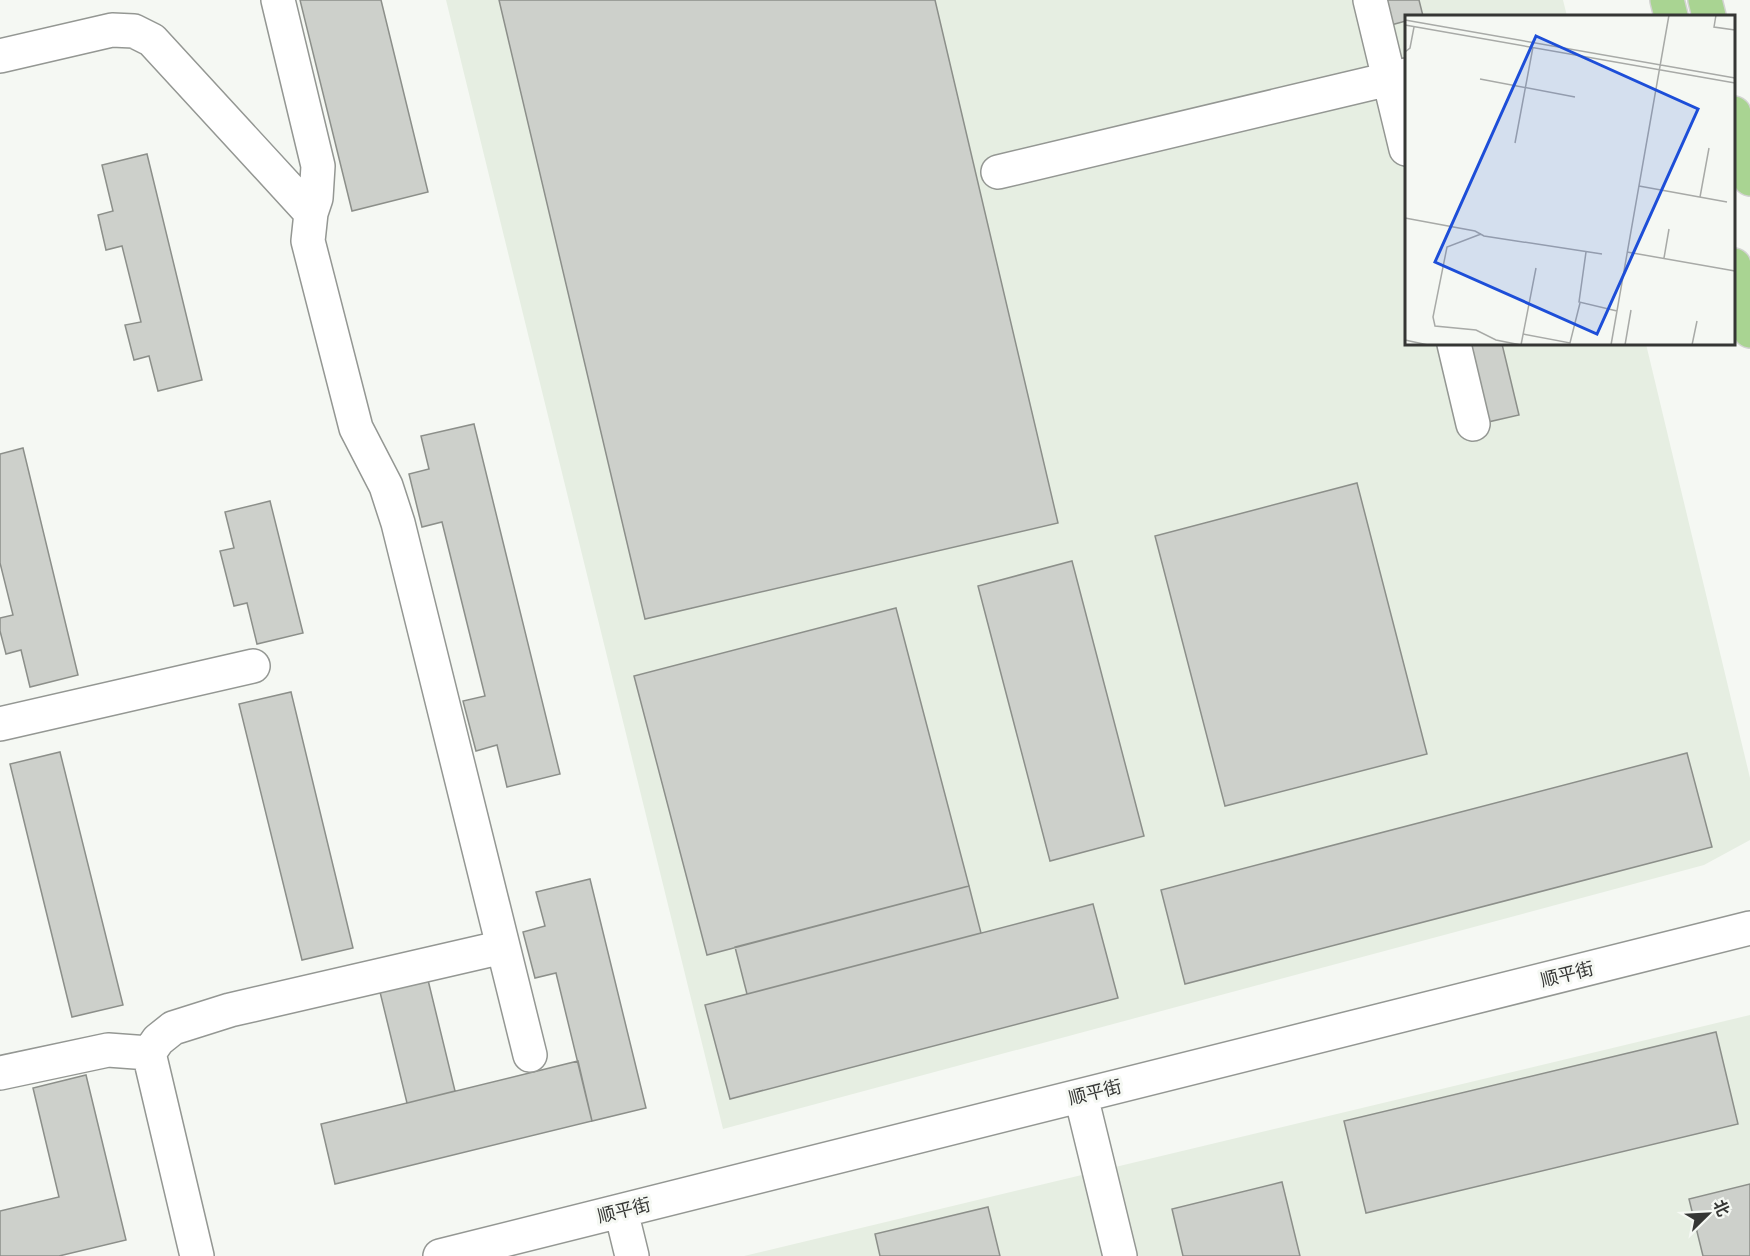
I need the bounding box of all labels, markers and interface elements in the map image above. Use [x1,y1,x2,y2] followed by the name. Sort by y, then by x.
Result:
[1405,15,1735,345] inset map
[1538,957,1596,991] street label: 顺平街
[1066,1075,1124,1109] street label: 顺平街
[1678,1184,1738,1244] north arrow
[595,1193,653,1227] street label: 顺平街
[1709,1197,1734,1219] text: 北

